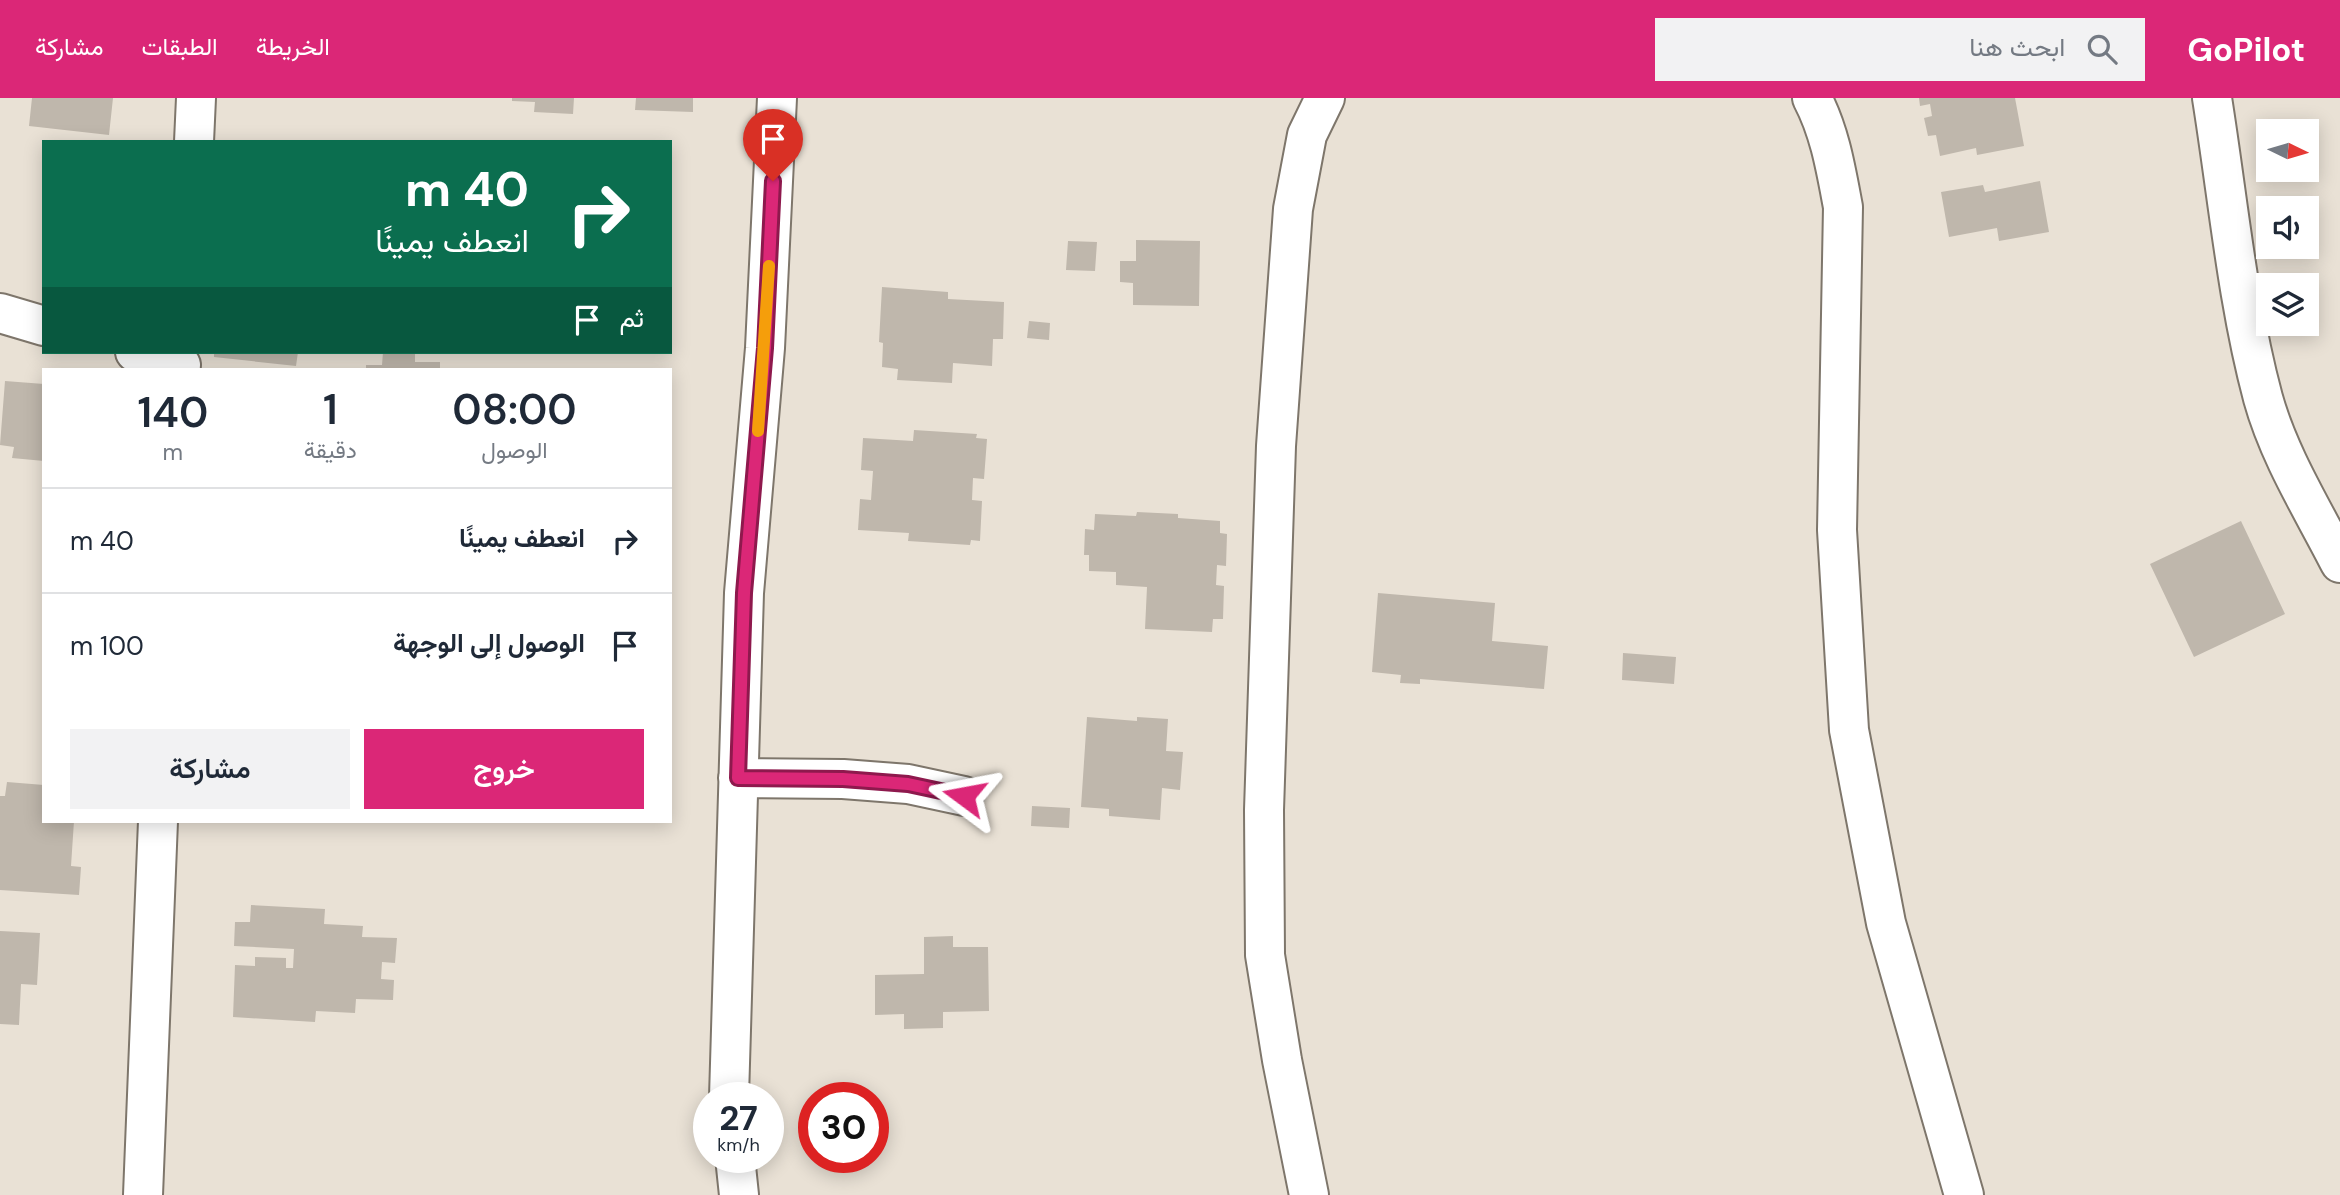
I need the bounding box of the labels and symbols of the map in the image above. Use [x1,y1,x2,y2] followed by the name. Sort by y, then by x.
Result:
[743,109,803,181] pin
[2256,119,2319,182] north arrow
[927,759,1001,833] position arrow
[798,1082,889,1173] speed limit sign: 30

